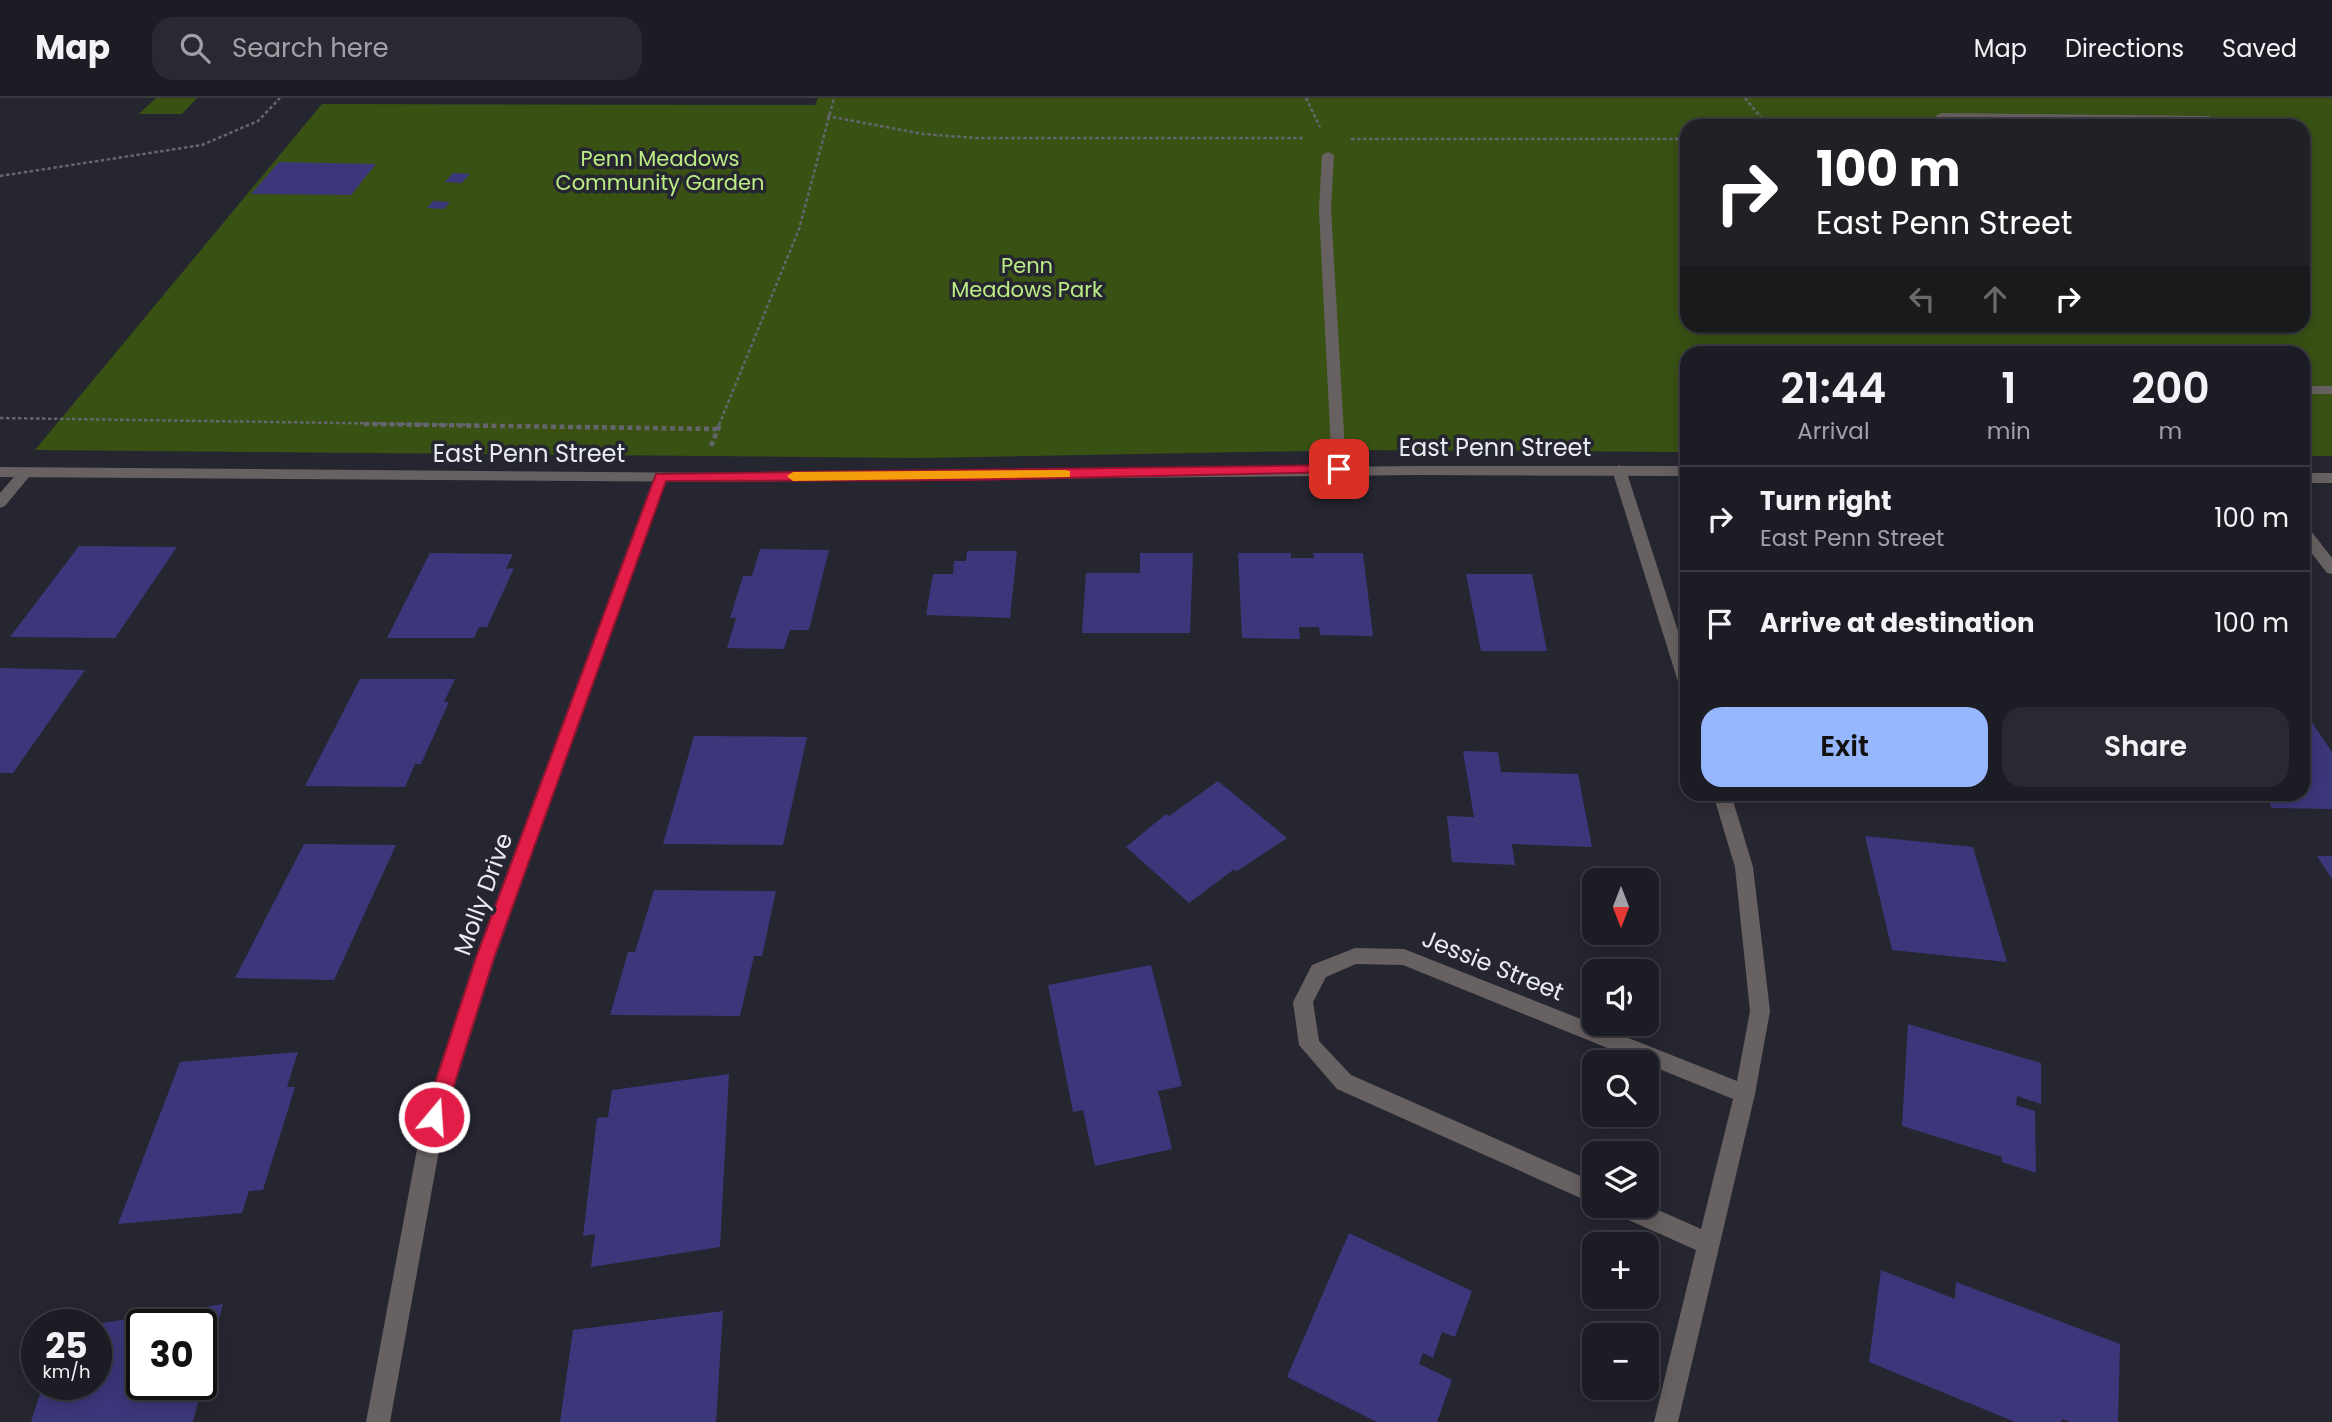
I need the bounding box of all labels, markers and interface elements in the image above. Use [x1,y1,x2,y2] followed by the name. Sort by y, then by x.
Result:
[152,17,642,80] search box
[35,24,110,71] text: Map
[176,29,214,67] icon: search
[232,30,389,66] text: Search here
[1974,32,2027,65] text: Map
[2065,32,2184,65] text: Directions
[2222,32,2297,65] text: Saved
[1816,135,1961,203] text: 100 m
[555,144,765,197] park label: Penn Meadows Community Garden
[1701,147,1792,238] icon: right
[1816,200,2073,245] text: East Penn Street
[951,251,1103,304] park label: Penn Meadows Park
[1903,280,1941,318] icon: left
[1976,280,2014,318] icon: ahead
[2049,280,2087,318] icon: right
[1780,359,1886,418] text: 21:44
[2001,359,2016,418] text: 1
[2131,359,2210,418] text: 200
[1797,415,1870,447] text: Arrival
[1987,415,2031,447] text: min
[2159,415,2182,447] text: m
[1399,431,1591,464] street label: East Penn Street
[433,437,625,470] street label: East Penn Street
[1309,439,1369,499] pin
[1320,450,1358,488] icon: arrive
[1760,483,1892,519] text: Turn right
[1701,500,1739,538] icon: right
[2214,500,2289,536] text: 100 m
[1760,522,1944,554] text: East Penn Street
[1701,605,1739,643] icon: arrive
[1760,605,2035,641] text: Arrive at destination
[2214,605,2289,641] text: 100 m
[1701,707,1988,787] button: Exit
[2002,707,2289,787] button: Share
[446,828,520,960] street label: Molly Drive
[1582,868,1659,945] north arrow
[1582,868,1659,1400] map controls
[1417,922,1569,1008] street label: Jessie Street
[1582,959,1659,1036] button: sound
[1582,1050,1659,1127] button: search
[397,1080,471,1154] position arrow
[1582,1141,1659,1218] button: layers
[1582,1232,1659,1309] button: +
[126,1309,217,1400] speed limit sign: 30
[45,1321,88,1370] text: 25
[1582,1323,1659,1400] button: −
[43,1359,90,1384] text: km/h

